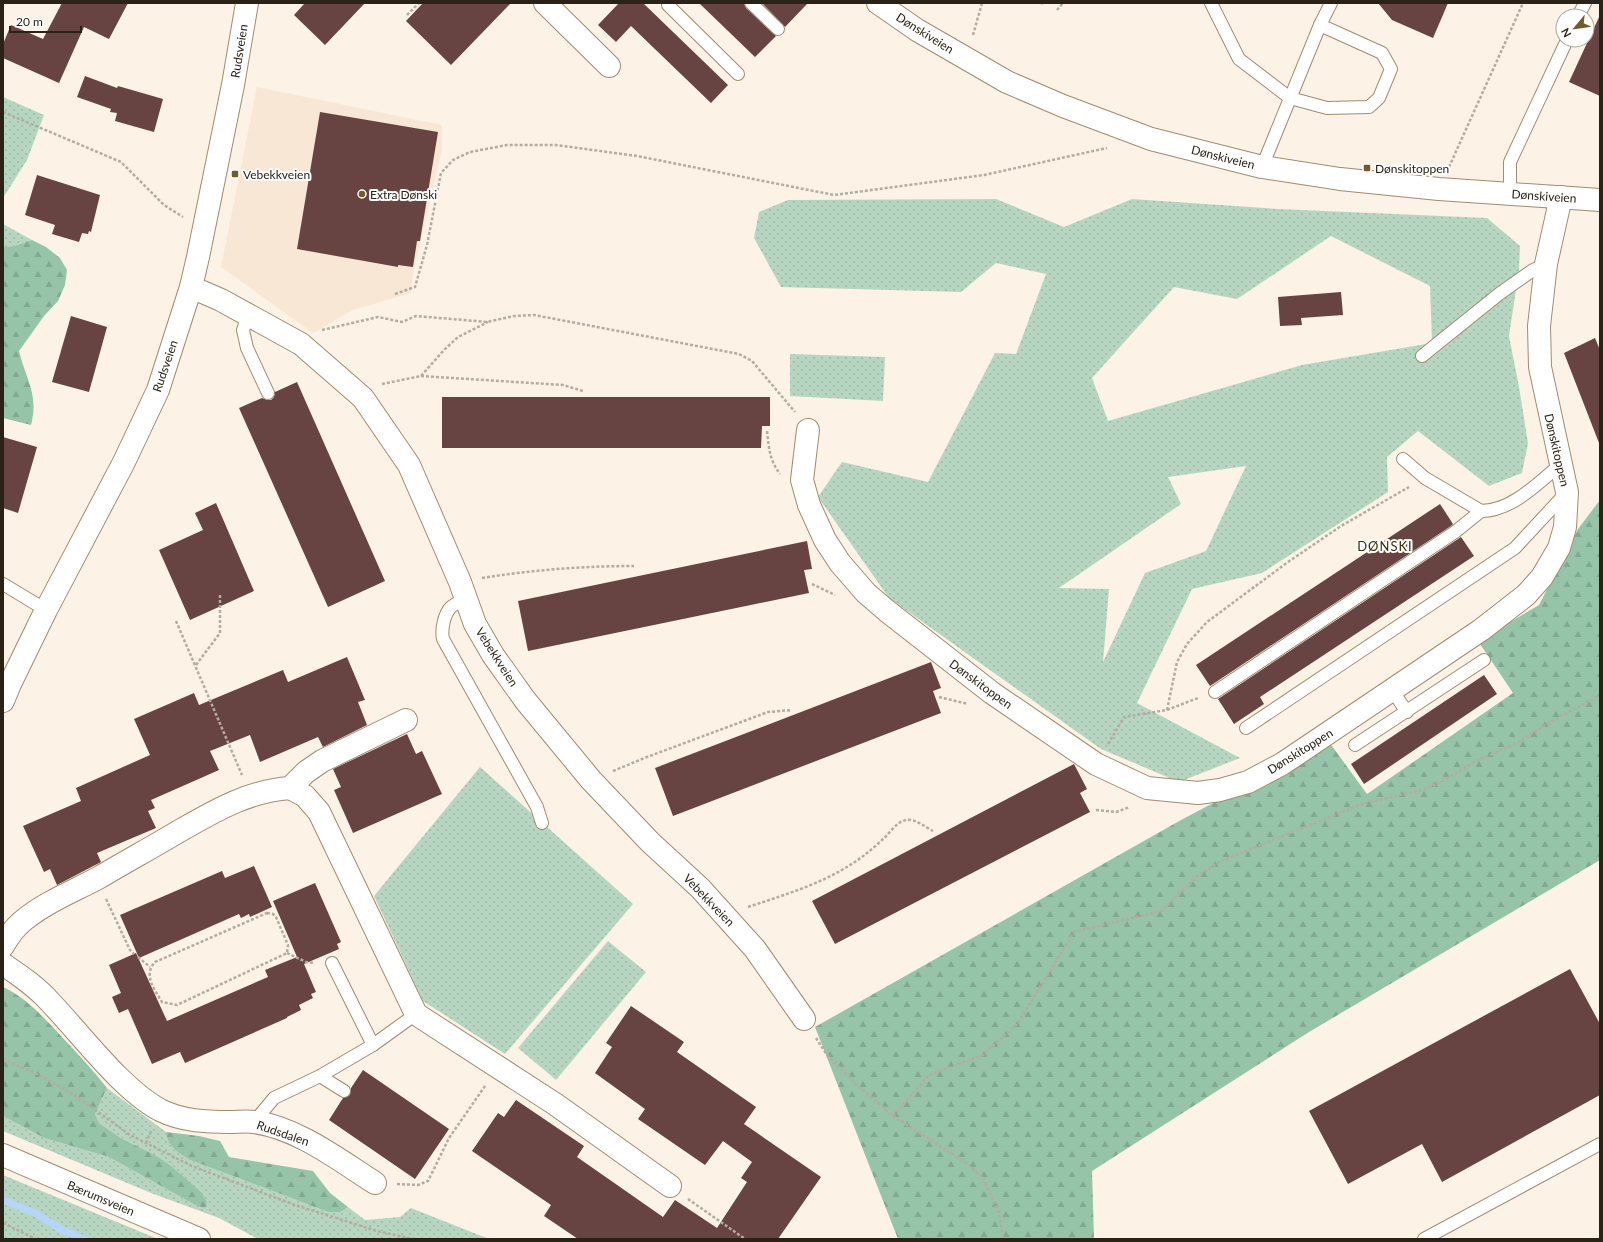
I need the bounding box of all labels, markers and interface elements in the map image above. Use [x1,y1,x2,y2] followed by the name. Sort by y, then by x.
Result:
[10,8,81,34] scale bar
[1555,8,1595,48] north arrow
[893,9,957,57] street label: Dønskiveien
[16,14,43,29] text: 20 m
[227,23,251,79] street label: Rudsveien
[1558,26,1574,40] text: N
[1190,142,1256,172] street label: Dønskiveien
[1375,161,1449,176] place label: Dønskitoppen
[1362,163,1372,173] marker: Dønskitoppen
[243,167,310,182] place label: Vebekkveien
[230,169,240,179] marker: Vebekkveien
[1511,186,1577,206] street label: Dønskiveien
[370,187,437,202] place label: Extra Dønski
[357,189,367,199] marker: Extra Dønski
[149,338,181,394] street label: Rudsveien
[1541,412,1573,488] street label: Dønskitoppen
[1357,538,1413,554] district label: DØNSKI
[472,625,522,689] street label: Vebekkveien
[947,656,1015,712] street label: Dønskitoppen
[1265,725,1335,777] street label: Dønskitoppen
[680,871,738,929] street label: Vebekkveien
[255,1117,311,1149] street label: Rudsdalen
[65,1177,137,1219] street label: Bærumsveien

